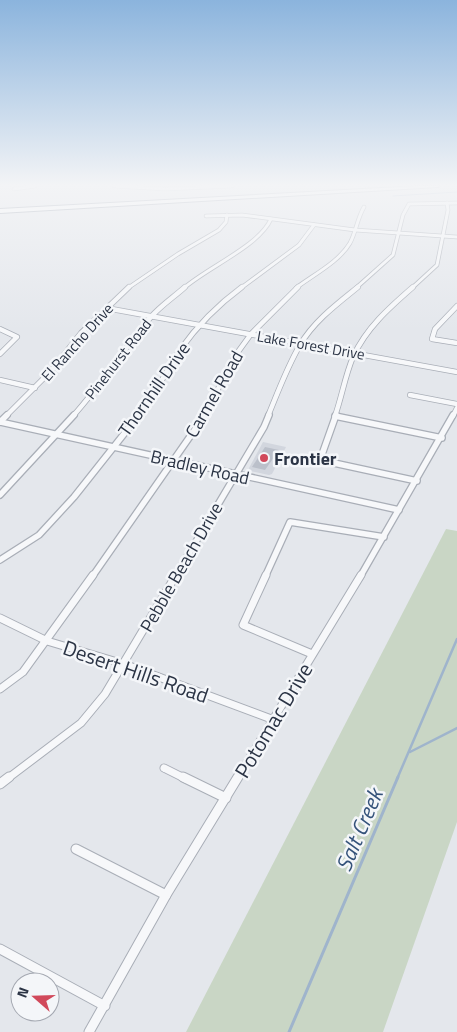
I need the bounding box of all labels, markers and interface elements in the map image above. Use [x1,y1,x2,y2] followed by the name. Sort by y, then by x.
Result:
[35,298,119,386] street label: El Rancho Drive
[79,314,157,404] street label: Pinehurst Road
[255,324,367,366] street label: Lake Forest Drive
[111,336,197,442] street label: Thornhill Drive
[178,346,250,442] street label: Carmel Road
[148,443,252,491] street label: Bradley Road
[274,445,337,472] place label: Frontier
[258,452,270,464] marker: Frontier
[133,497,229,637] street label: Pebble Beach Drive
[59,631,213,711] street label: Desert Hills Road
[226,656,320,784] street label: Potomac Drive
[326,782,392,876] water label: Salt Creek
[10,972,60,1022] north arrow
[11,984,34,1001] text: N

